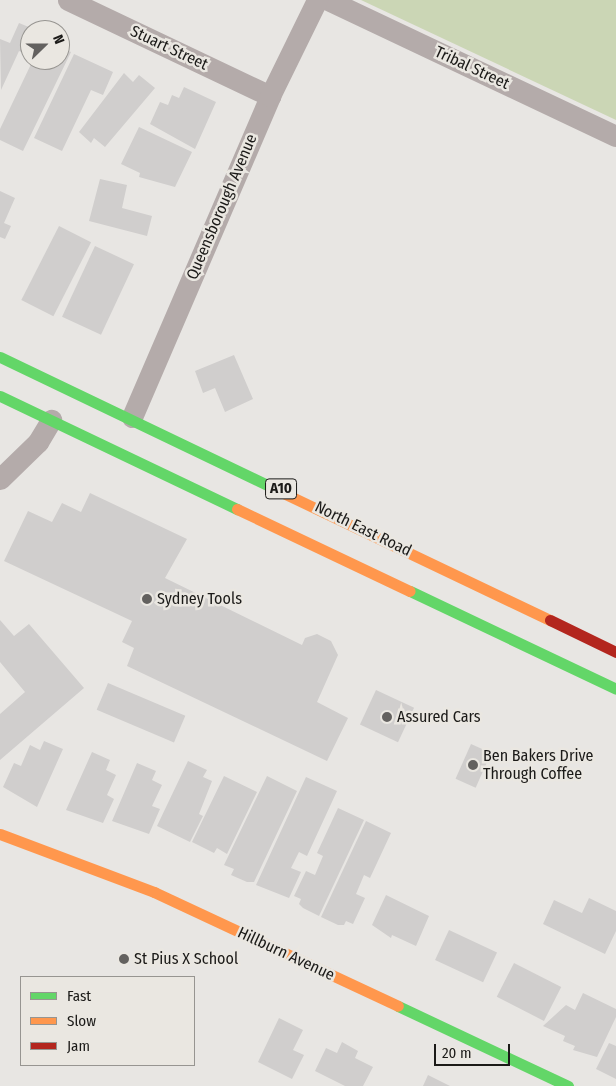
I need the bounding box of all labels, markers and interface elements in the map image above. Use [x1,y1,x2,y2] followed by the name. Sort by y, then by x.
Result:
[20,20,70,70] north arrow
[127,22,211,74] street label: Stuart Street
[49,32,68,47] text: N
[432,42,512,94] street label: Tribal Street
[183,131,261,283] street label: Queensborough Avenue
[265,476,297,502] road number: A10
[312,497,414,561] street label: North East Road
[157,589,242,609] place label: Sydney Tools
[141,593,153,605] marker: Sydney Tools
[397,707,481,727] place label: Assured Cars
[381,711,393,723] marker: Assured Cars
[483,746,593,784] place label: Ben Bakers Drive Through Coffee
[467,759,479,771] marker: Ben Bakers Drive Through Coffee
[234,923,338,985] street label: Hillburn Avenue
[134,949,238,969] place label: St Pius X School
[118,953,130,965] marker: St Pius X School
[20,976,195,1066] legend
[67,987,91,1005] text: Fast
[67,1012,96,1030] text: Slow
[436,1034,512,1066] scale bar
[67,1037,90,1055] text: Jam
[442,1044,472,1062] text: 20 m

